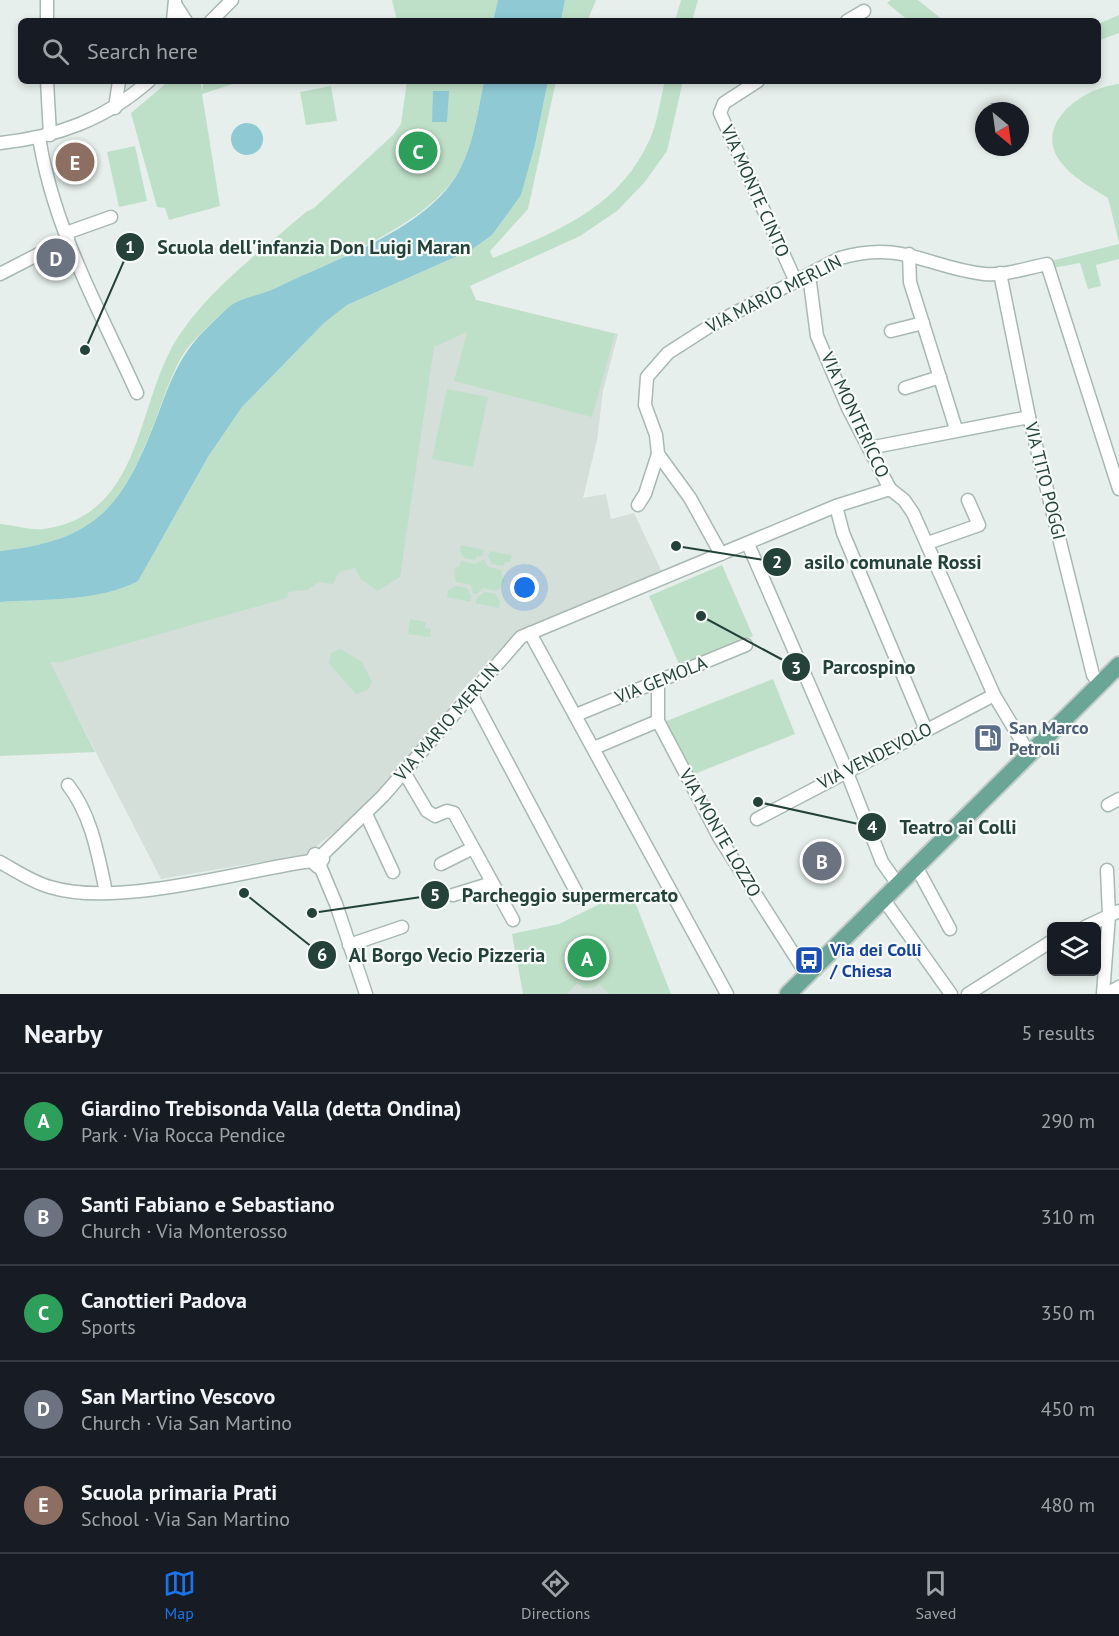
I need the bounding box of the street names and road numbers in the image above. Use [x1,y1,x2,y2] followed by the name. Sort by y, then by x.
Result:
[716,120,795,260] street label: VIA MONTE CINTO
[701,249,845,338] street label: VIA MARIO MERLIN
[816,347,895,481] street label: VIA MONTERICCO
[1020,419,1071,542] street label: VIA TITO POGGI
[611,650,711,709] street label: VIA GEMOLA
[388,658,504,786] street label: VIA MARIO MERLIN
[813,717,936,795] street label: VIA VENDEVOLO
[674,764,766,901] street label: VIA MONTE LOZZO

